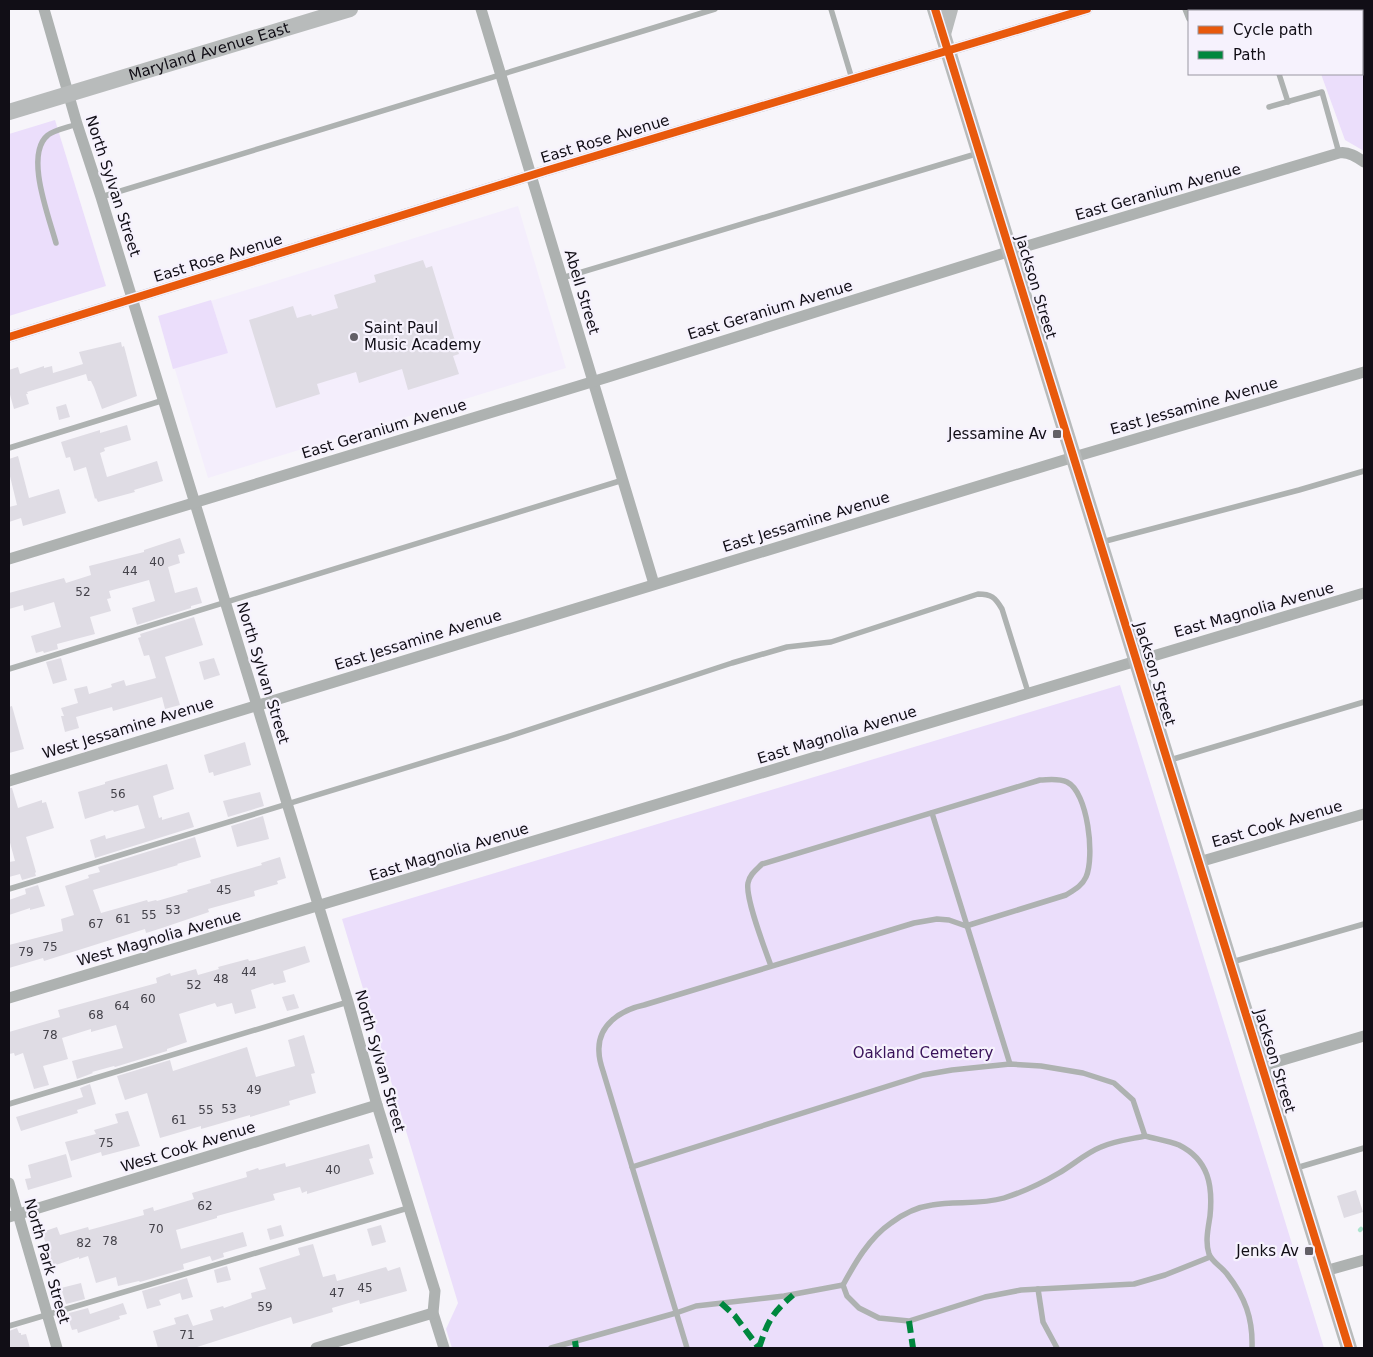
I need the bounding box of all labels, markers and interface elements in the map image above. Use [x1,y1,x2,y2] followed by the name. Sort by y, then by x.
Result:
[1188,10,1363,75] legend
[126,19,292,84] street label: Maryland Avenue East
[1233,21,1313,39] text: Cycle path
[1233,46,1266,64] text: Path
[538,111,672,167] street label: East Rose Avenue
[82,113,144,259] street label: North Sylvan Street
[1073,160,1243,224] street label: East Geranium Avenue
[151,230,285,286] street label: East Rose Avenue
[1011,232,1060,341] street label: Jackson Street
[561,247,603,337] street label: Abell Street
[685,276,855,344] street label: East Geranium Avenue
[364,319,481,354] place label: Saint Paul Music Academy
[348,331,360,343] marker: Saint Paul Music Academy
[1108,373,1280,439] street label: East Jessamine Avenue
[299,395,469,463] street label: East Geranium Avenue
[947,425,1047,443] place label: Jessamine Av
[1051,428,1063,440] marker: Jessamine Av
[720,488,892,556] street label: East Jessamine Avenue
[149,555,165,569] house number: 40
[122,564,138,578] house number: 44
[1172,579,1336,641] street label: East Magnolia Avenue
[75,585,91,599] house number: 52
[233,600,293,746] street label: North Sylvan Street
[332,606,504,674] street label: East Jessamine Avenue
[1130,619,1179,728] street label: Jackson Street
[40,693,216,763] street label: West Jessamine Avenue
[755,702,919,768] street label: East Magnolia Avenue
[110,787,126,801] house number: 56
[1210,797,1344,851] street label: East Cook Avenue
[367,819,531,885] street label: East Magnolia Avenue
[216,883,232,897] house number: 45
[165,903,181,917] house number: 53
[75,906,243,970] street label: West Magnolia Avenue
[141,908,157,922] house number: 55
[115,912,131,926] house number: 61
[88,917,104,931] house number: 67
[42,940,58,954] house number: 75
[18,945,34,959] house number: 79
[241,965,257,979] house number: 44
[213,972,229,986] house number: 48
[186,978,202,992] house number: 52
[351,988,409,1134] street label: North Sylvan Street
[140,992,156,1006] house number: 60
[114,999,130,1013] house number: 64
[1250,1006,1299,1115] street label: Jackson Street
[88,1008,104,1022] house number: 68
[42,1028,58,1042] house number: 78
[853,1044,993,1062] park label: Oakland Cemetery
[246,1083,262,1097] house number: 49
[221,1102,237,1116] house number: 53
[198,1103,214,1117] house number: 55
[171,1113,187,1127] house number: 61
[119,1118,257,1176] street label: West Cook Avenue
[98,1136,114,1150] house number: 75
[325,1163,341,1177] house number: 40
[21,1196,74,1326] street label: North Park Street
[197,1199,213,1213] house number: 62
[148,1222,164,1236] house number: 70
[102,1234,118,1248] house number: 78
[76,1236,92,1250] house number: 82
[1235,1242,1299,1260] place label: Jenks Av
[1303,1245,1315,1257] marker: Jenks Av
[357,1281,373,1295] house number: 45
[329,1286,345,1300] house number: 47
[257,1300,273,1314] house number: 59
[179,1328,195,1342] house number: 71

